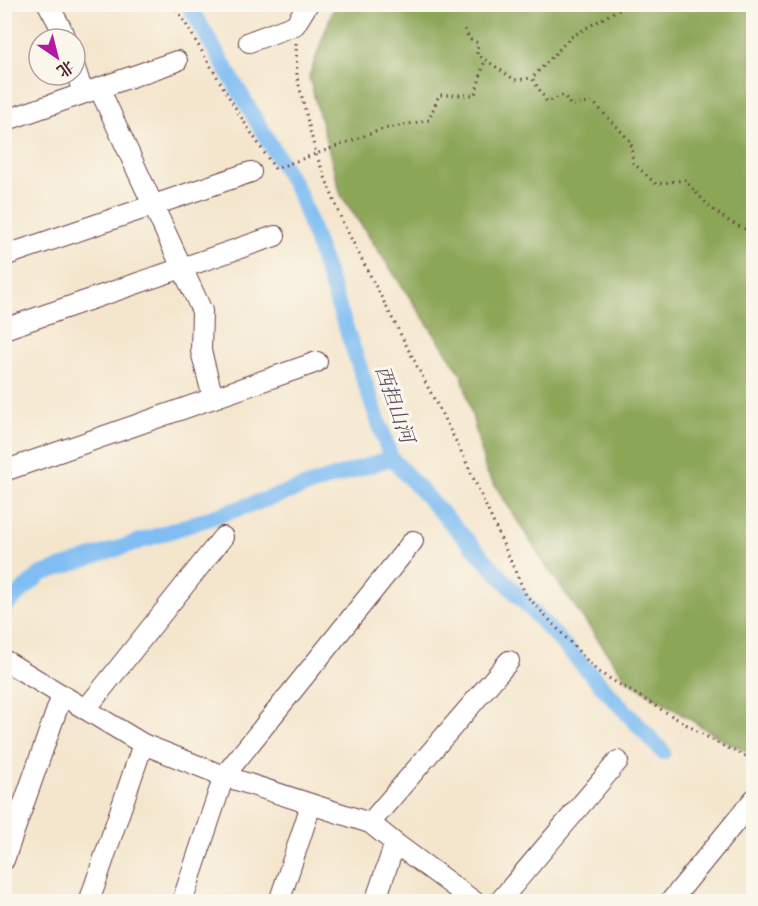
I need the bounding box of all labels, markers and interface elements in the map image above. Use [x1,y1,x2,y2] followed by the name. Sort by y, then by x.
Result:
[27,27,87,87] north arrow
[52,54,77,81] text: 北
[367,362,420,450] water label: 西担山河

